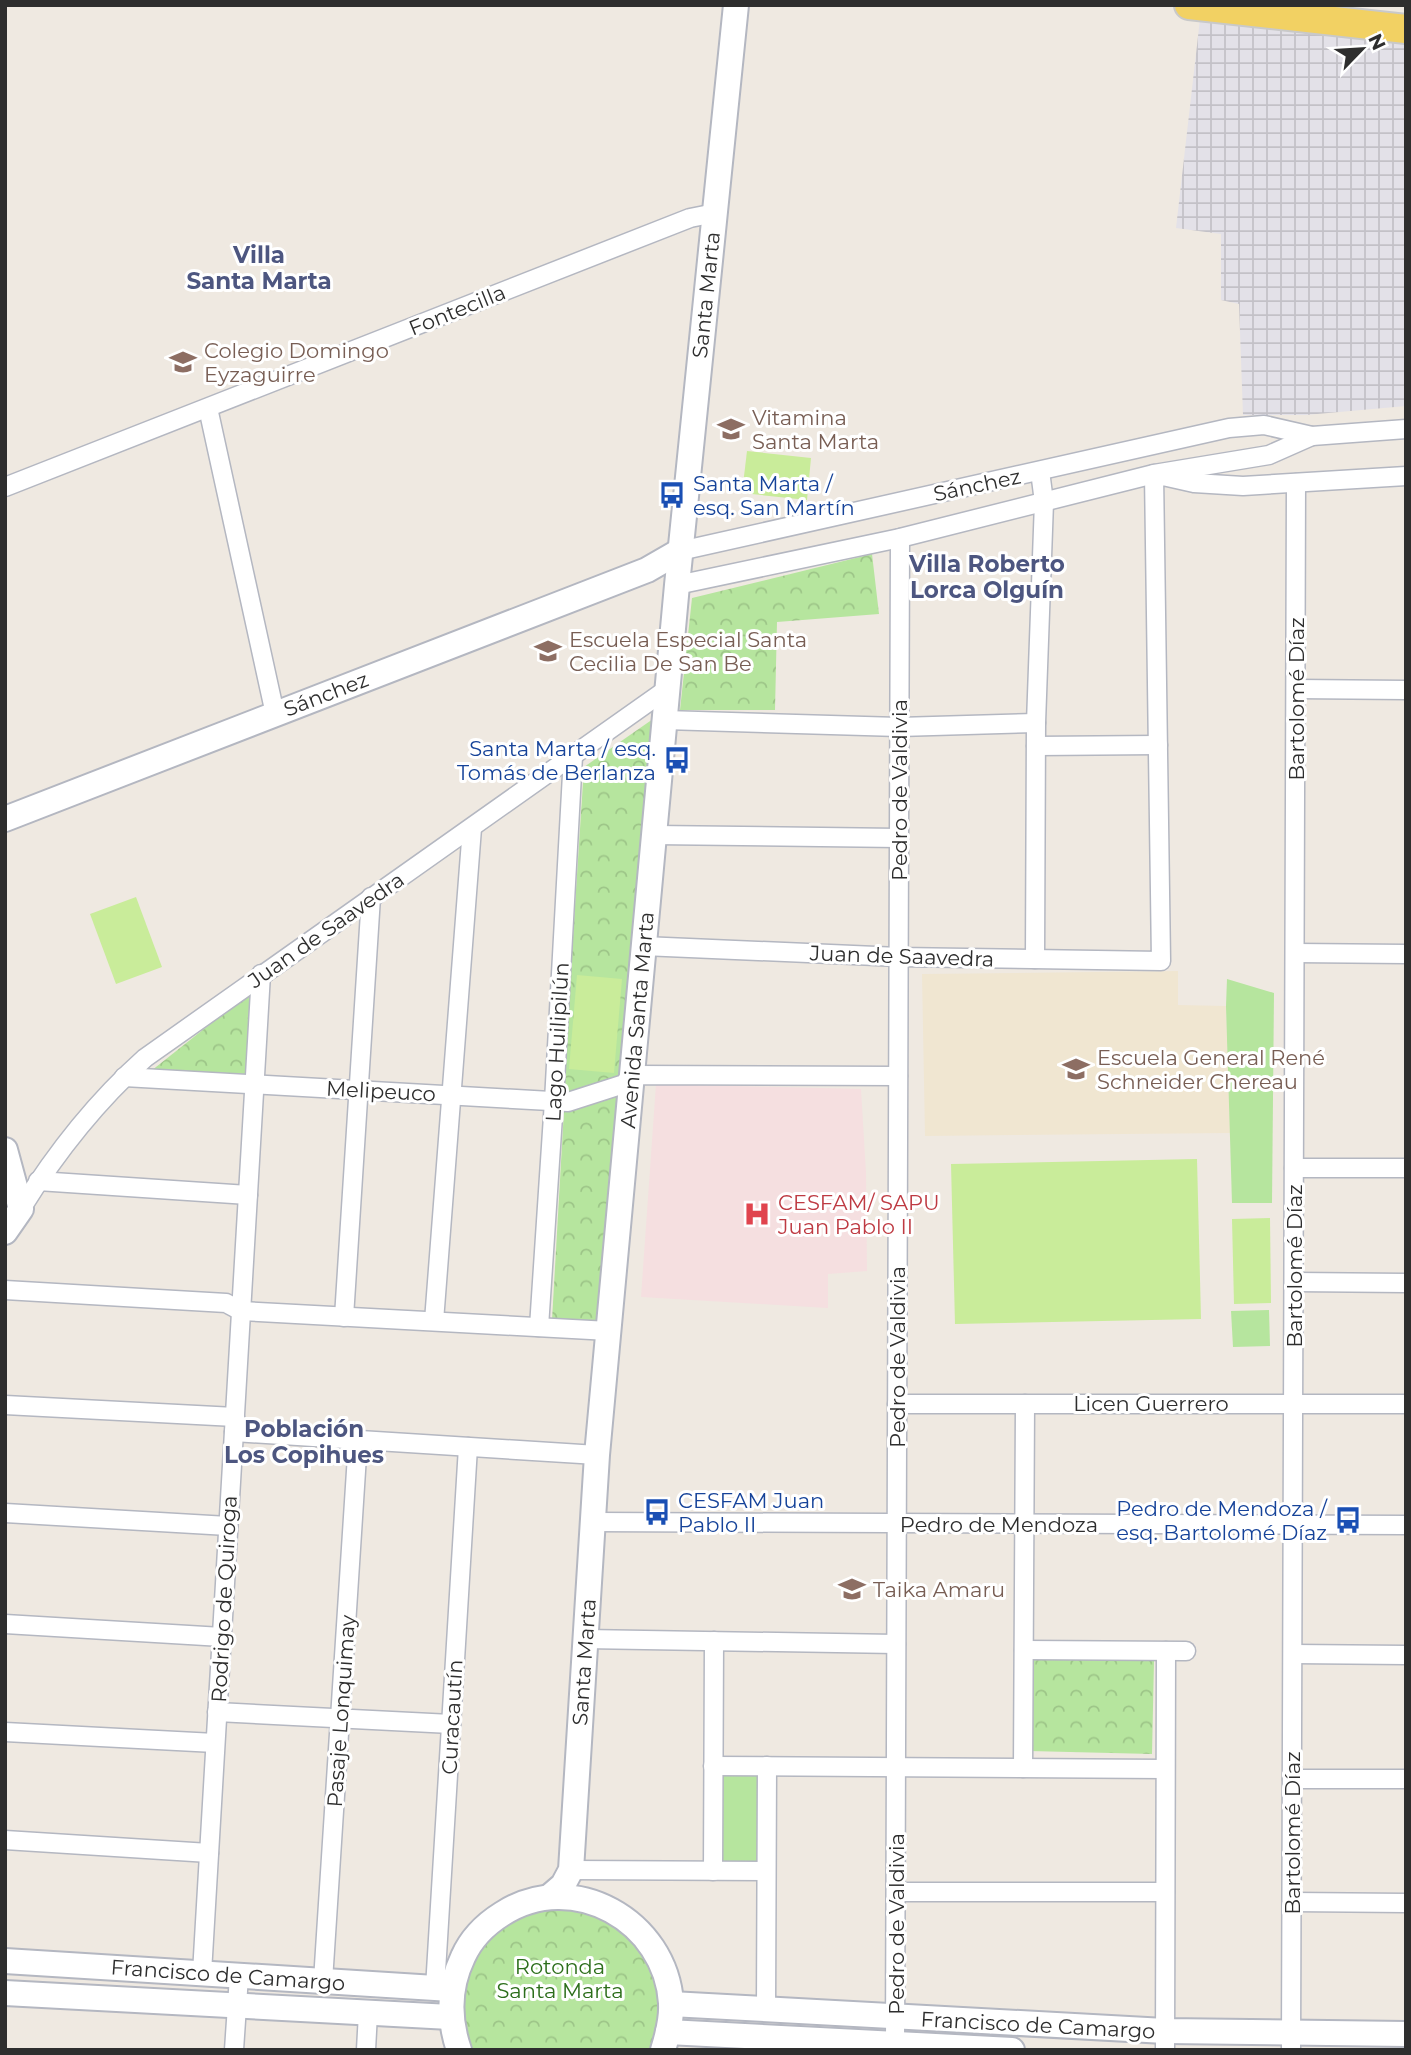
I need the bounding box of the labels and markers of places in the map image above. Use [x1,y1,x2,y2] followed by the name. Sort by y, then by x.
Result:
[204,338,389,387] place label: Colegio Domingo Eyzaguirre
[168,347,198,377] school or university icon: Colegio Domingo Eyzaguirre
[752,405,879,454] place label: Vitamina Santa Marta
[716,414,746,444] school or university icon: Vitamina Santa Marta
[693,471,855,520] place label: Santa Marta / esq. San Martín
[657,480,687,510] bus stop icon: Santa Marta / esq. San Martín
[569,627,807,676] place label: Escuela Especial Santa Cecilia De San Be
[533,636,563,666] school or university icon: Escuela Especial Santa Cecilia De San Be
[457,736,656,785] place label: Santa Marta / esq. Tomás de Berlanza
[662,745,692,775] bus stop icon: Santa Marta / esq. Tomás de Berlanza
[1097,1045,1325,1094] place label: Escuela General René Schneider Chereau
[1061,1054,1091,1084] school or university icon: Escuela General René Schneider Chereau
[777,1190,940,1239] place label: CESFAM/ SAPU Juan Pablo II
[742,1199,772,1229] hospital icon: CESFAM/ SAPU Juan Pablo II
[678,1488,824,1537] place label: CESFAM Juan Pablo II
[1116,1496,1328,1545] place label: Pedro de Mendoza / esq. Bartolomé Díaz
[642,1497,672,1527] bus stop icon: CESFAM Juan Pablo II
[1333,1505,1363,1535] bus stop icon: Pedro de Mendoza / esq. Bartolomé Díaz
[837,1574,867,1604] school or university icon: Taika Amaru
[873,1577,1005,1602] place label: Taika Amaru

